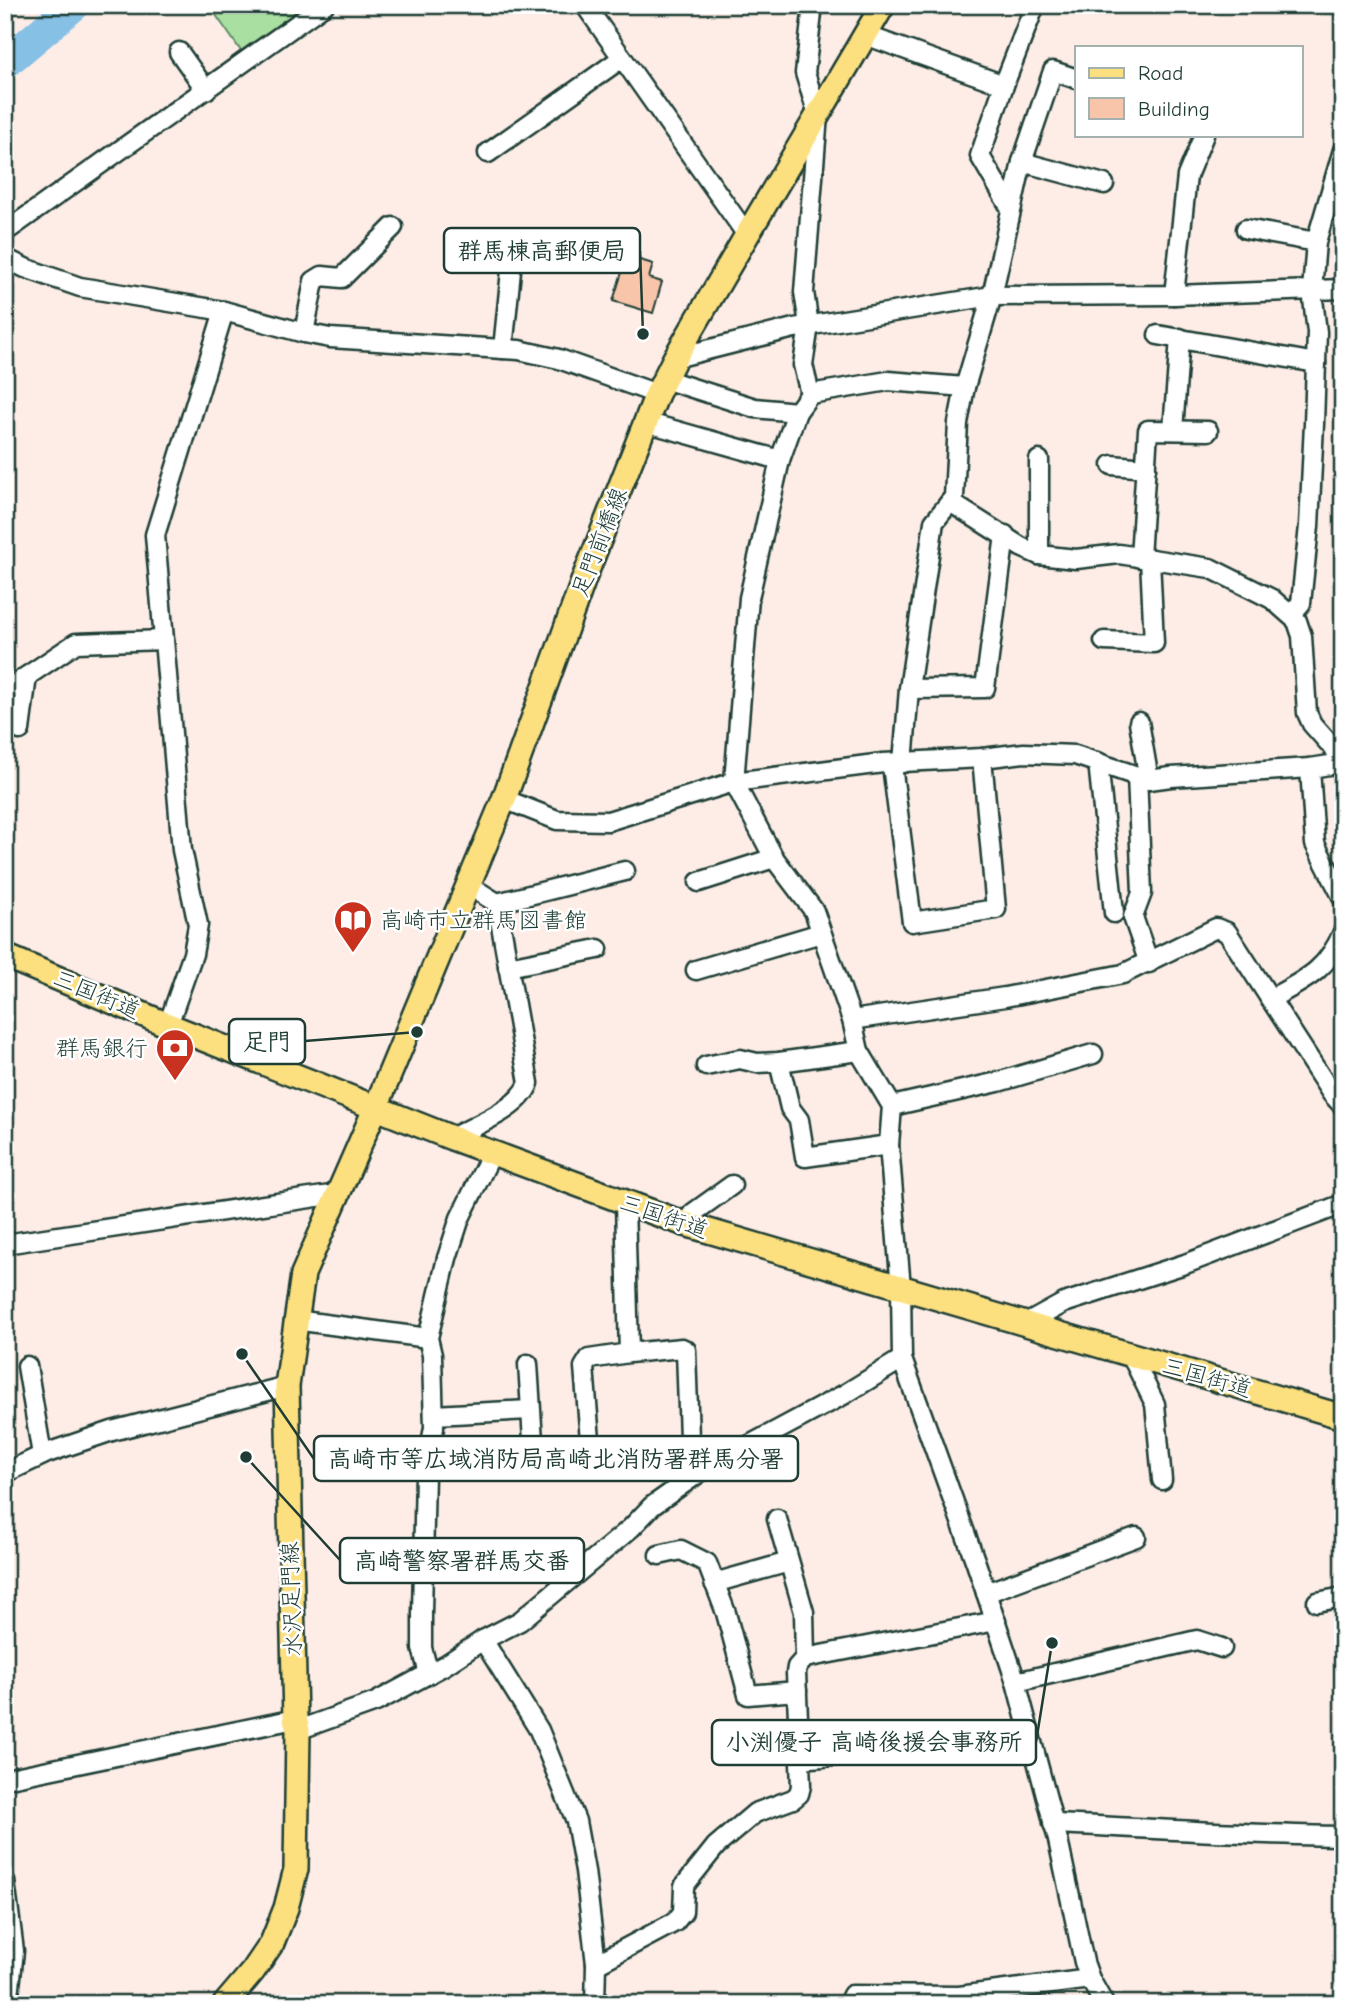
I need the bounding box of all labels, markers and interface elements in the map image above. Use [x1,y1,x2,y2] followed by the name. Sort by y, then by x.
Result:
[1075,46,1302,136] legend
[1138,61,1183,85] text: Road
[1138,97,1210,121] text: Building
[444,228,640,273] callout: 群馬棟高郵便局
[458,237,626,265] text: 群馬棟高郵便局
[566,484,633,601] street label: 足門前橋線
[332,899,374,954] library icon: 高崎市立群馬図書館
[380,907,587,934] place label: 高崎市立群馬図書館
[49,964,144,1025] street label: 三国街道
[229,1019,305,1064] callout: 足門
[154,1027,196,1082] bank icon: 群馬銀行
[243,1028,291,1056] text: 足門
[56,1035,148,1062] place label: 群馬銀行
[616,1189,712,1244] street label: 三国街道
[1159,1352,1255,1403] street label: 三国街道
[314,1436,798,1481] callout: 高崎市等広域消防局高崎北消防署群馬分署
[328,1445,784,1473] text: 高崎市等広域消防局高崎北消防署群馬分署
[340,1538,584,1583] callout: 高崎警察署群馬交番
[276,1541,307,1657] street label: 水沢足門線
[354,1547,570,1575] text: 高崎警察署群馬交番
[712,1720,1036,1765] callout: 小渕優子 高崎後援会事務所
[726,1728,1022,1756] text: 小渕優子 高崎後援会事務所

